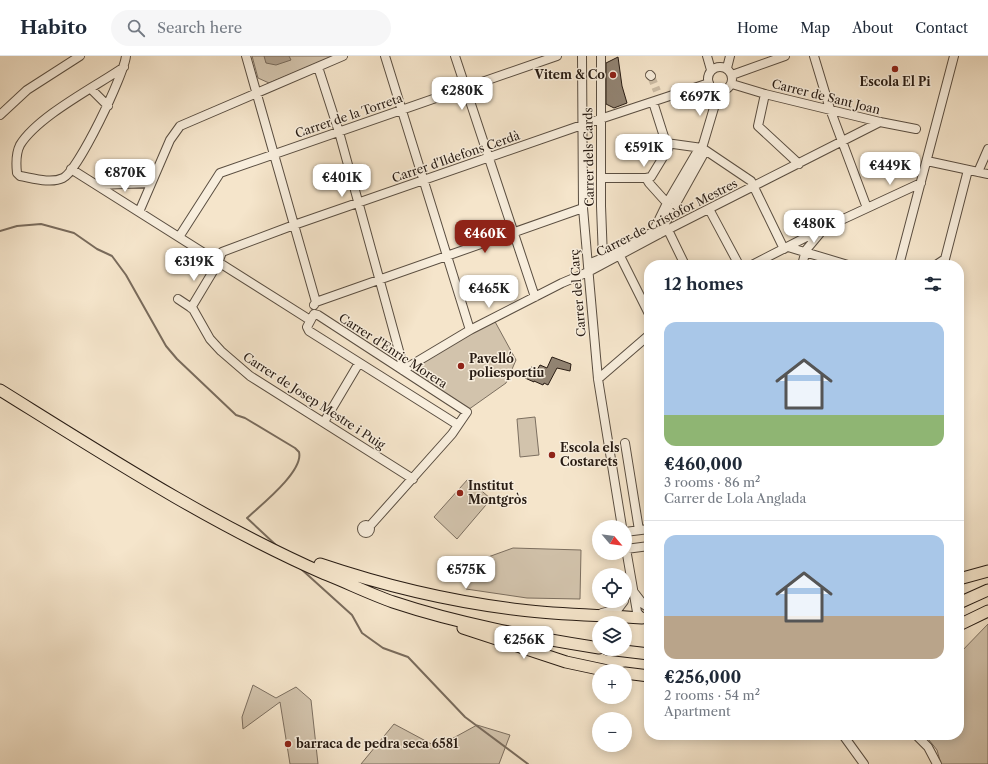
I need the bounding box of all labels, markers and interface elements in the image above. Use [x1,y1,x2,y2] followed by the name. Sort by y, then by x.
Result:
[111,10,391,46] search box
[20,16,87,39] text: Habito
[125,17,147,39] icon: search
[157,18,242,37] text: Search here
[737,19,778,37] text: Home
[800,19,830,37] text: Map
[852,19,893,37] text: About
[915,19,968,37] text: Contact
[890,64,900,74] marker: Escola El Pi
[534,67,605,82] place label: Vitem & Co
[608,70,618,80] marker: Vitem & Co
[860,74,931,89] place label: Escola El Pi
[770,76,882,117] street label: Carrer de Sant Joan
[434,77,490,111] pin: €280K
[441,82,483,98] text: €280K
[672,83,728,117] pin: €697K
[680,88,720,104] text: €697K
[293,90,405,141] street label: Carrer de la Torreta
[580,107,597,207] street label: Carrer dels Cards
[390,127,522,185] street label: Carrer d'Ildefons Cerdà
[616,134,672,168] pin: €591K
[624,139,664,155] text: €591K
[862,152,918,186] pin: €449K
[869,157,911,173] text: €449K
[97,159,153,193] pin: €870K
[104,164,146,180] text: €870K
[314,164,370,198] pin: €401K
[322,169,362,185] text: €401K
[594,175,740,260] street label: Carrer de Cristòfor Mestres
[786,210,842,244] pin: €480K
[793,215,835,231] text: €480K
[457,220,513,254] pin: €460K
[464,225,506,241] text: €460K
[166,248,222,282] pin: €319K
[566,249,589,338] street label: Carrer del Carç
[174,253,214,269] text: €319K
[922,273,944,295] icon: filters
[664,274,743,294] text: 12 homes
[461,275,517,309] pin: €465K
[468,280,510,296] text: €465K
[336,310,451,392] street label: Carrer d'Enric Morera
[768,348,840,420] icon: home
[240,349,389,453] street label: Carrer de Josep Mestre i Puig
[469,351,545,380] place label: Pavelló poliesportiu
[456,361,466,371] marker: Pavelló poliesportiu
[560,440,620,469] place label: Escola els Costarets
[547,450,557,460] marker: Escola els Costarets
[664,454,743,474] text: €460,000
[664,474,760,490] text: 3 rooms · 86 m²
[468,478,527,507] place label: Institut Montgròs
[455,488,465,498] marker: Institut Montgròs
[664,490,806,506] text: Carrer de Lola Anglada
[592,520,632,560] north arrow
[592,520,632,752] map controls
[438,556,494,590] pin: €575K
[446,561,486,577] text: €575K
[768,561,840,633] icon: home
[592,568,632,608] button: locate
[592,616,632,656] button: layers
[496,626,552,660] pin: €256K
[503,631,545,647] text: €256K
[592,664,632,704] button: +
[664,667,741,687] text: €256,000
[664,687,760,703] text: 2 rooms · 54 m²
[664,703,731,719] text: Apartment
[592,712,632,752] button: −
[295,736,459,751] place label: barraca de pedra seca 6581
[283,739,293,749] marker: barraca de pedra seca 6581

